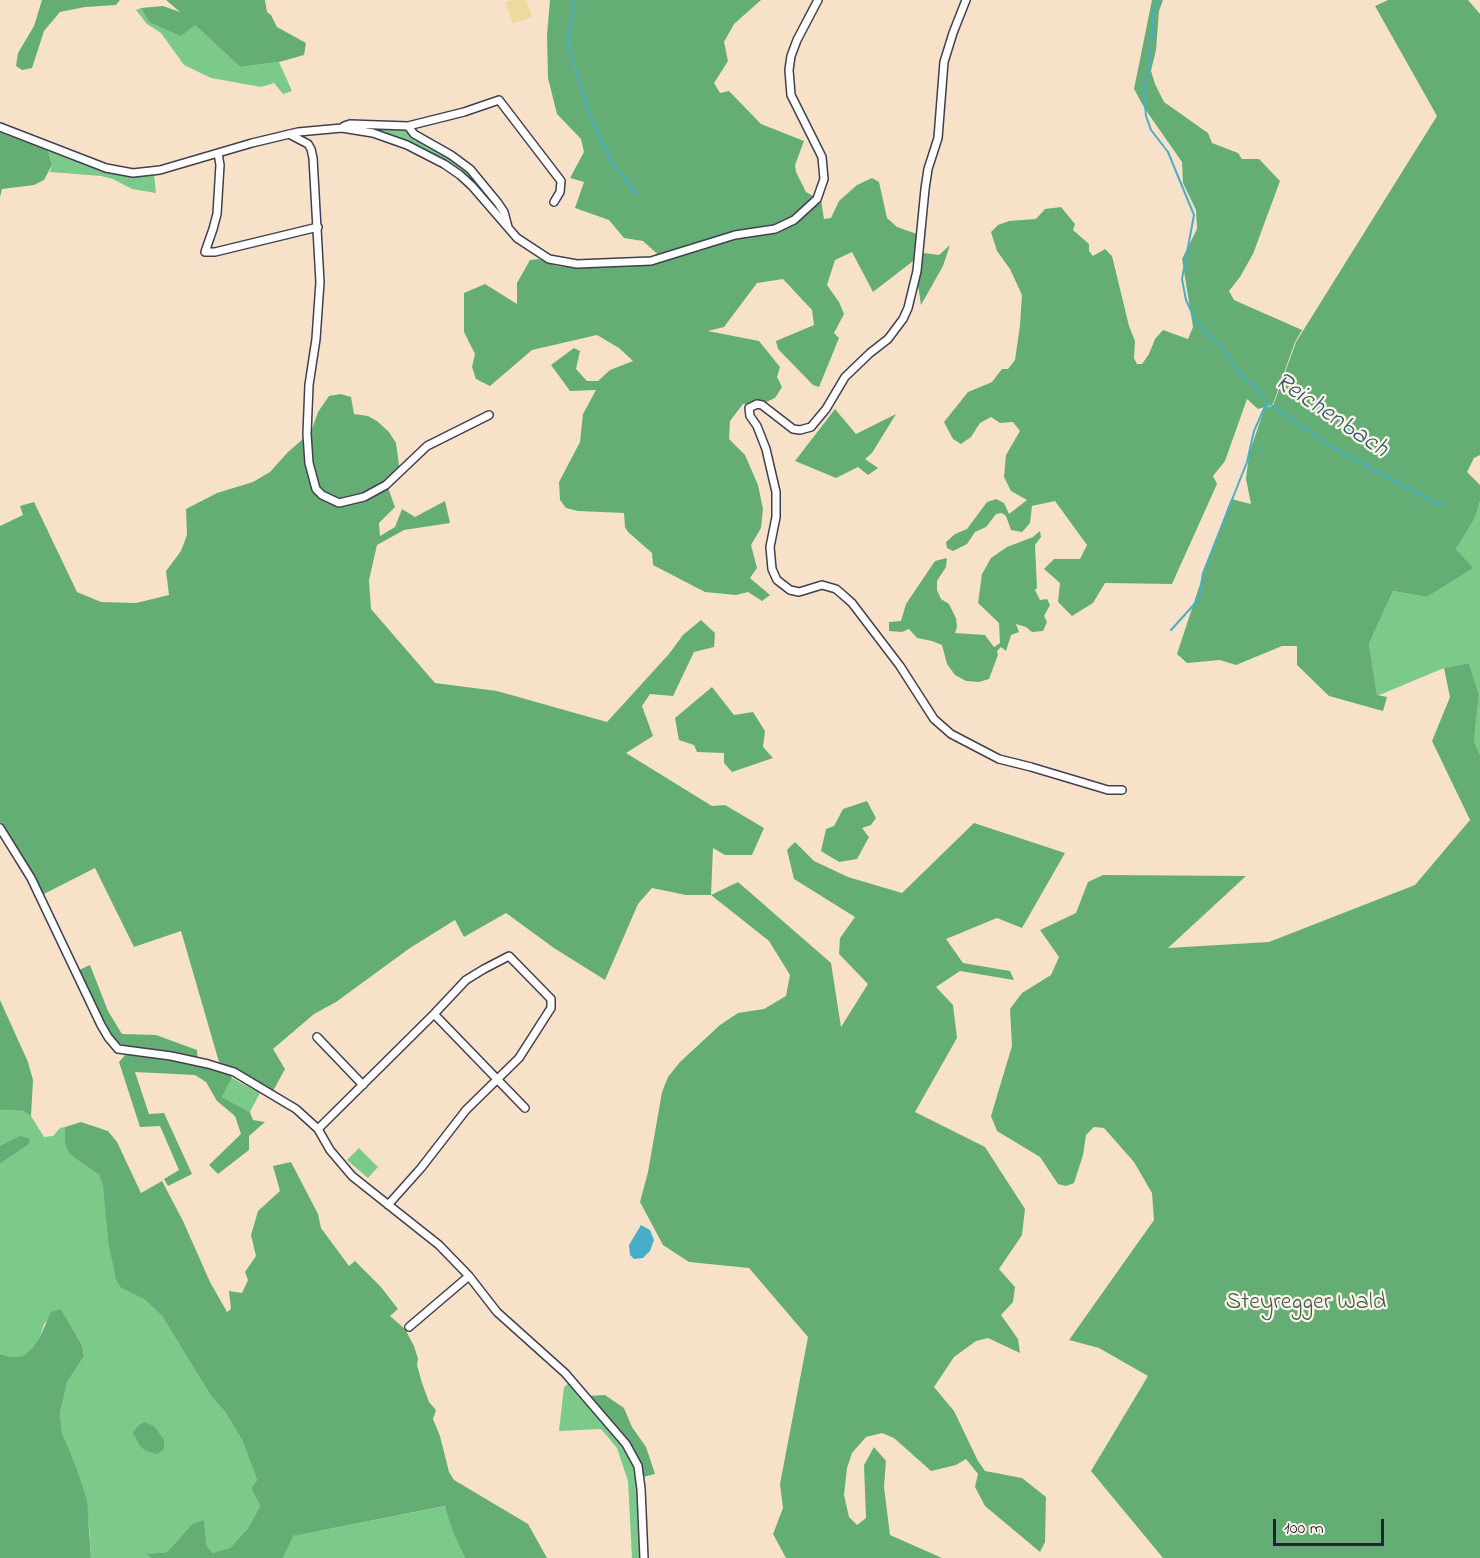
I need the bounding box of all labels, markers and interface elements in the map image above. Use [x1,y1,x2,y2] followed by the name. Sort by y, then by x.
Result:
[1267,368,1393,466] water label: Reichenbach
[1226,1290,1386,1318] park label: Steyregger Wald
[1276,1507,1387,1545] scale bar
[1284,1516,1324,1542] text: 100 m

